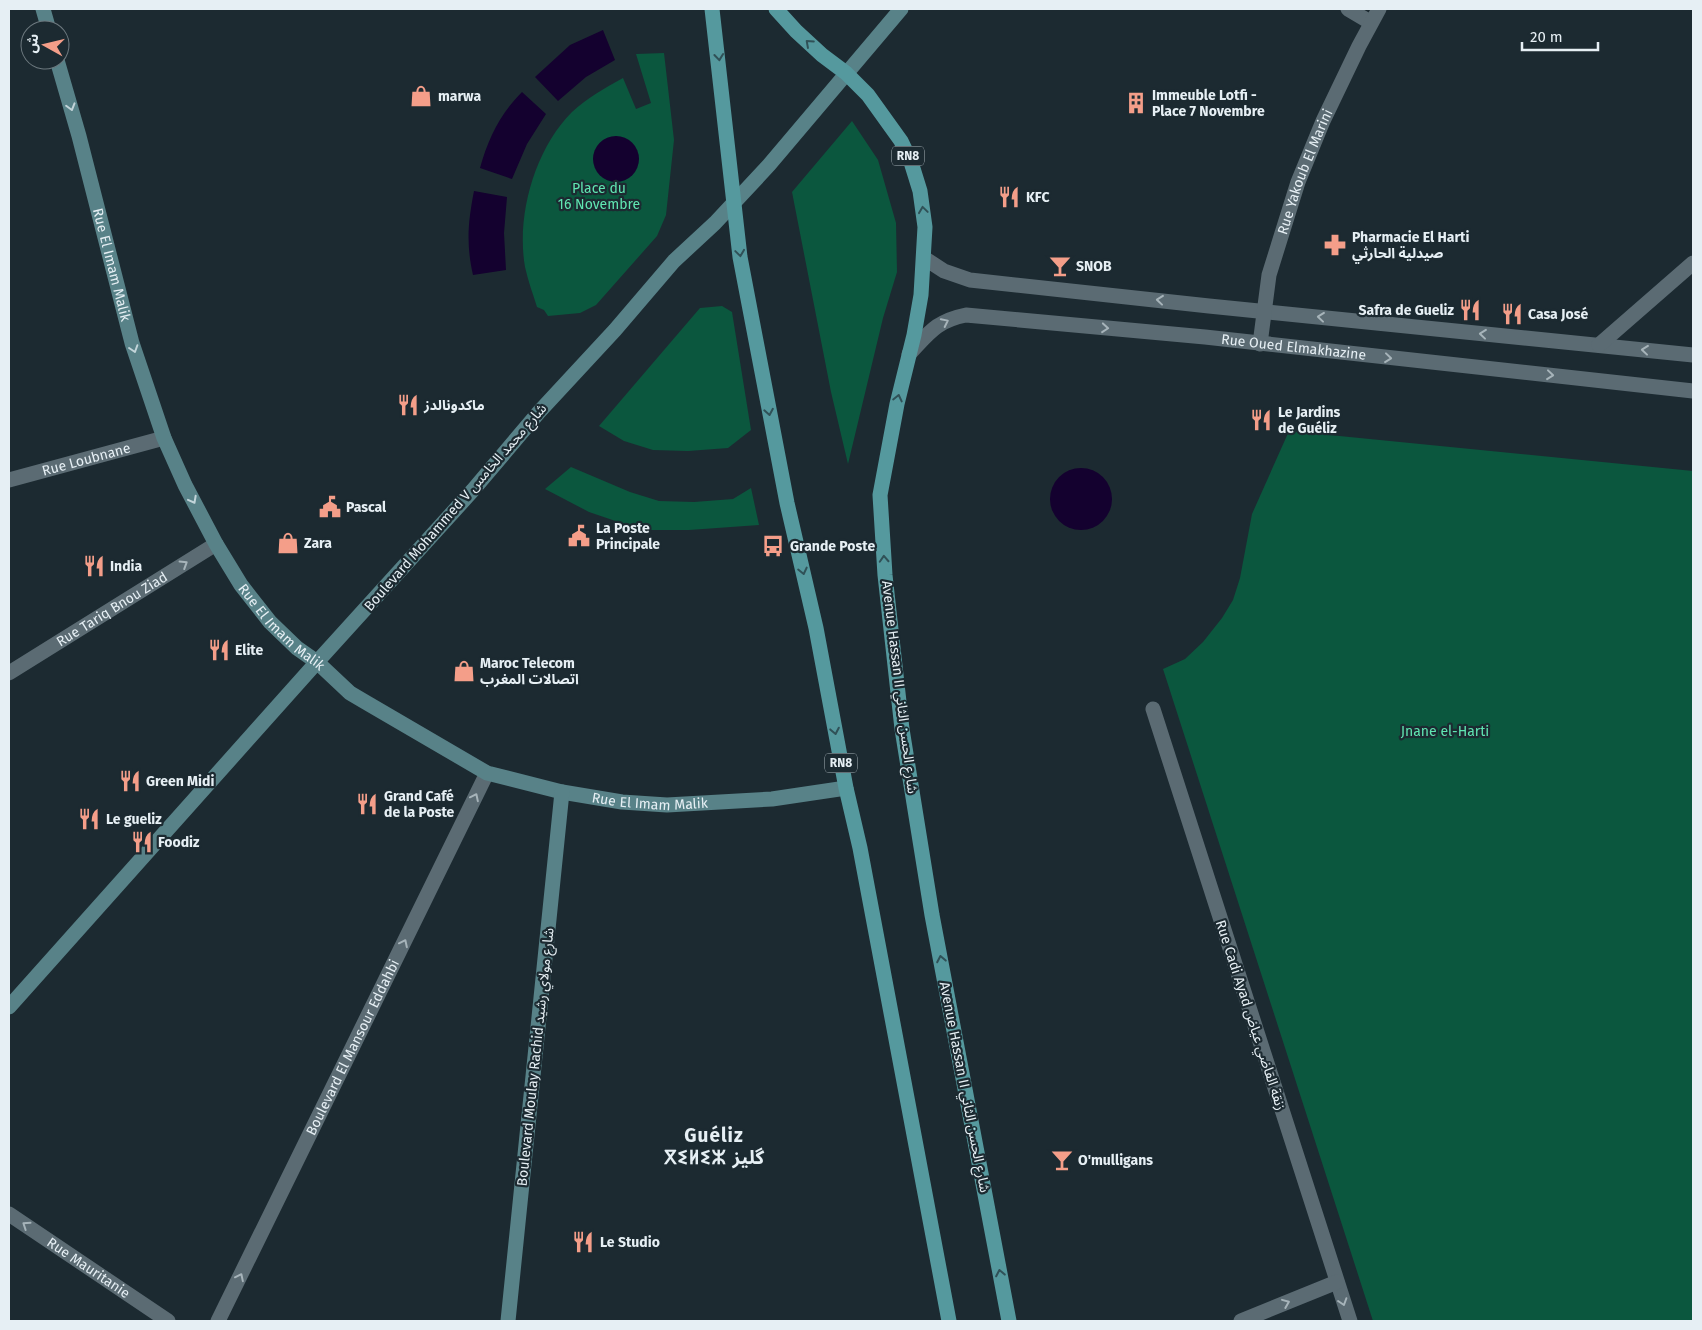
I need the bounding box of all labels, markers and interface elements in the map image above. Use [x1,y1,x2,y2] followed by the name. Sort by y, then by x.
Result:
[20,20,70,70] north arrow
[1522,20,1598,52] scale bar
[1530,28,1563,46] text: 20 m
[23,33,42,54] text: ش
[805,40,814,49] one-way arrow
[713,53,724,61] one-way arrow
[408,83,434,109] shop icon: marwa
[1152,87,1265,120] place label: Immeuble Lotfi - Place 7 Novembre
[438,88,481,105] place label: marwa
[1123,90,1149,116] building icon: Immeuble Lotfi - Place 7 Novembre
[65,102,75,110] one-way arrow
[1274,106,1337,237] street label: Rue Yakoub El Marini
[892,146,924,166] road number: RN8
[558,180,640,213] park label: Place du 16 Novembre
[996,184,1022,210] restaurant icon: KFC
[1026,189,1049,206] place label: KFC
[918,205,929,213] one-way arrow
[89,206,134,324] street label: Rue El Imam Malik
[1352,229,1469,264] place label: Pharmacie El Harti صيدلية الحارثي
[1322,232,1348,258] pharmacy icon: Pharmacie El Harti صيدلية الحارثي
[734,249,745,257] one-way arrow
[1047,253,1073,279] bar icon: SNOB
[1076,258,1112,275] place label: SNOB
[1156,295,1164,306] one-way arrow
[1457,297,1483,323] restaurant icon: Safra de Gueliz
[1499,301,1525,327] restaurant icon: Casa José
[1358,302,1455,319] place label: Safra de Gueliz
[1528,306,1588,323] place label: Casa José
[1317,312,1325,323] one-way arrow
[939,318,948,328] one-way arrow
[1101,322,1109,333] one-way arrow
[1479,328,1487,339] one-way arrow
[1220,331,1367,364] street label: Rue Oued Elmakhazine
[129,344,139,352] one-way arrow
[1640,345,1648,356] one-way arrow
[1385,352,1393,363] one-way arrow
[1546,370,1554,381] one-way arrow
[395,392,421,418] restaurant icon: ماكدونالدز
[892,394,903,403] one-way arrow
[423,397,485,414] place label: ماكدونالدز
[361,400,552,616] street label: Boulevard Mohammed V شارع محمد الخامس
[1278,404,1341,437] place label: Le Jardins de Guéliz
[1248,407,1274,433] restaurant icon: Le Jardins de Guéliz
[763,408,773,417] one-way arrow
[40,439,132,480] street label: Rue Loubnane
[317,494,343,520] public building icon: Pascal
[187,495,197,504] one-way arrow
[346,499,387,516] place label: Pascal
[596,520,660,553] place label: La Poste Principale
[566,523,592,549] public building icon: La Poste Principale
[275,530,301,556] shop icon: Zara
[760,533,786,559] bus stop icon: Grande Poste
[304,535,332,552] place label: Zara
[790,538,875,555] place label: Grande Poste
[81,553,107,579] restaurant icon: India
[879,555,890,563] one-way arrow
[110,558,143,575] place label: India
[178,561,187,571] one-way arrow
[797,567,808,576] one-way arrow
[53,568,171,650] street label: Rue Tariq Bnou Ziad
[876,580,921,795] street label: Avenue Hassan II شارع الحسن الثاني
[234,581,329,675] street label: Rue El Imam Malik
[206,637,232,663] restaurant icon: Elite
[235,642,263,659] place label: Elite
[480,655,579,688] place label: Maroc Telecom اتصالات المغرب
[451,658,477,684] shop icon: Maroc Telecom اتصالات المغرب
[1401,723,1489,740] park label: Jnane el-Harti
[830,726,840,735] one-way arrow
[825,754,857,772] road number: RN8
[117,768,143,794] restaurant icon: Green Midi
[146,773,214,790] place label: Green Midi
[384,788,455,821] place label: Grand Café de la Poste
[591,789,709,814] street label: Rue El Imam Malik
[354,791,380,817] restaurant icon: Grand Café de la Poste
[469,793,480,802] one-way arrow
[76,806,102,832] restaurant icon: Le gueliz
[106,811,162,828] place label: Le gueliz
[129,829,155,855] restaurant icon: Foodiz
[158,834,200,851] place label: Foodiz
[1210,918,1289,1113] street label: Rue Cadi Ayad زنقة القاضي عياض
[513,927,560,1187] street label: Boulevard Moulay Rachid شارع مولاي رشيد
[398,939,408,948] one-way arrow
[936,955,946,963] one-way arrow
[302,957,403,1138] street label: Boulevard El Mansour Eddahbi
[933,980,993,1194] street label: Avenue Hassan II شارع الحسن الثاني
[664,1124,764,1169] district label: Guéliz ⴳⵉⵍⵉⵣ گليز
[1049,1147,1075,1173] bar icon: O'mulligans
[1078,1152,1153,1169] place label: O'mulligans
[22,1222,31,1232] one-way arrow
[570,1229,596,1255] restaurant icon: Le Studio
[44,1234,133,1302] street label: Rue Mauritanie
[600,1234,660,1251] place label: Le Studio
[996,1269,1006,1278] one-way arrow
[234,1274,244,1283] one-way arrow
[1338,1297,1348,1305] one-way arrow
[1281,1299,1290,1309] one-way arrow

